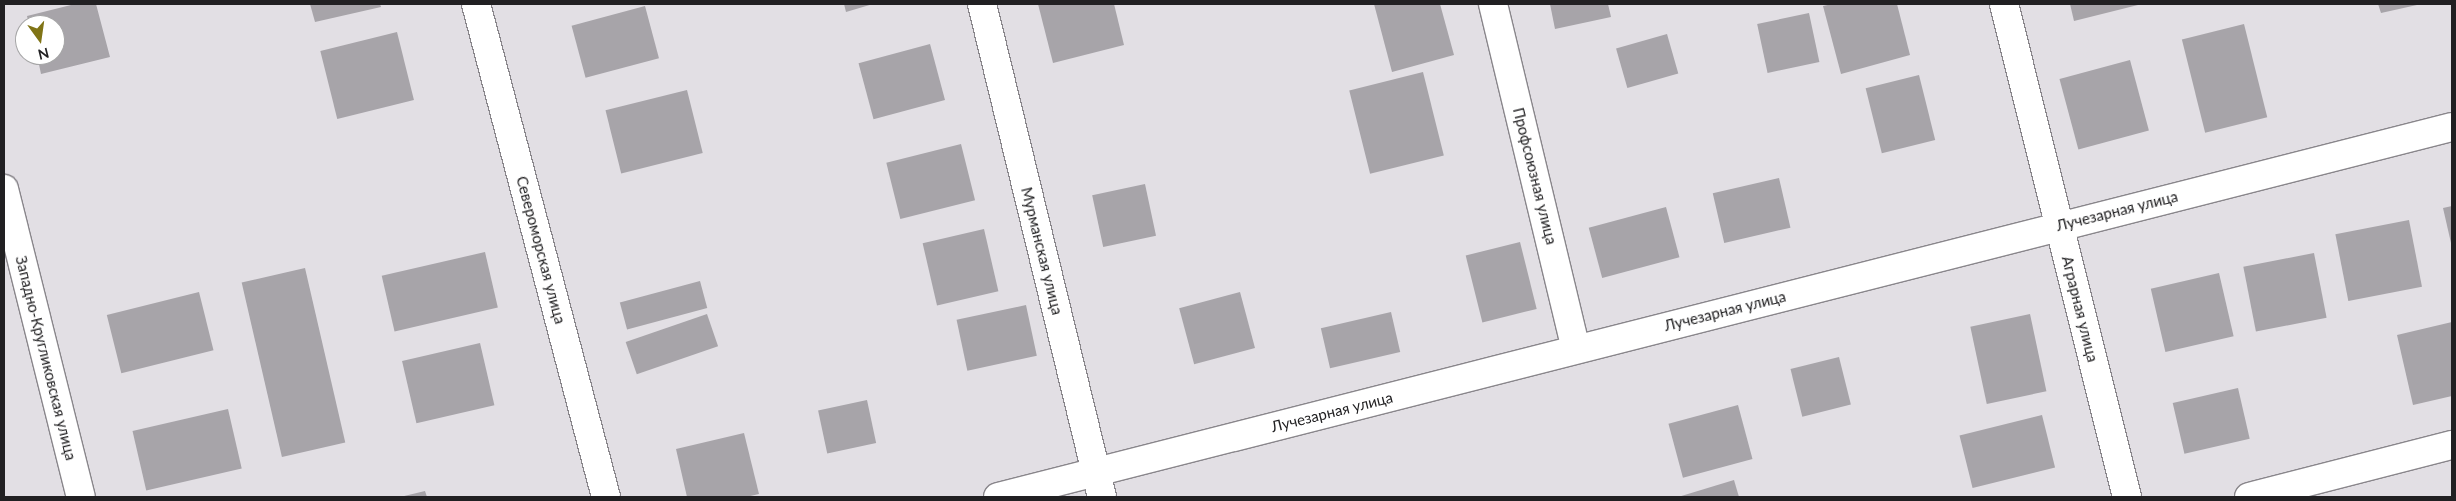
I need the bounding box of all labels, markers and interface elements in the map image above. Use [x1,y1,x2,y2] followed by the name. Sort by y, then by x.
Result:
[15,15,65,65] north arrow
[36,45,51,64] text: N
[1509,106,1561,246] street label: Профсоюзная улица
[513,174,569,326] street label: Североморская улица
[1017,185,1067,317] street label: Мурманская улица
[2054,187,2180,235] street label: Лучезарная улица
[12,254,80,462] street label: Западно-Кругликовская улица
[2058,254,2102,364] street label: Аграрная улица
[1662,287,1788,335] street label: Лучезарная улица
[1269,388,1395,436] street label: Лучезарная улица

